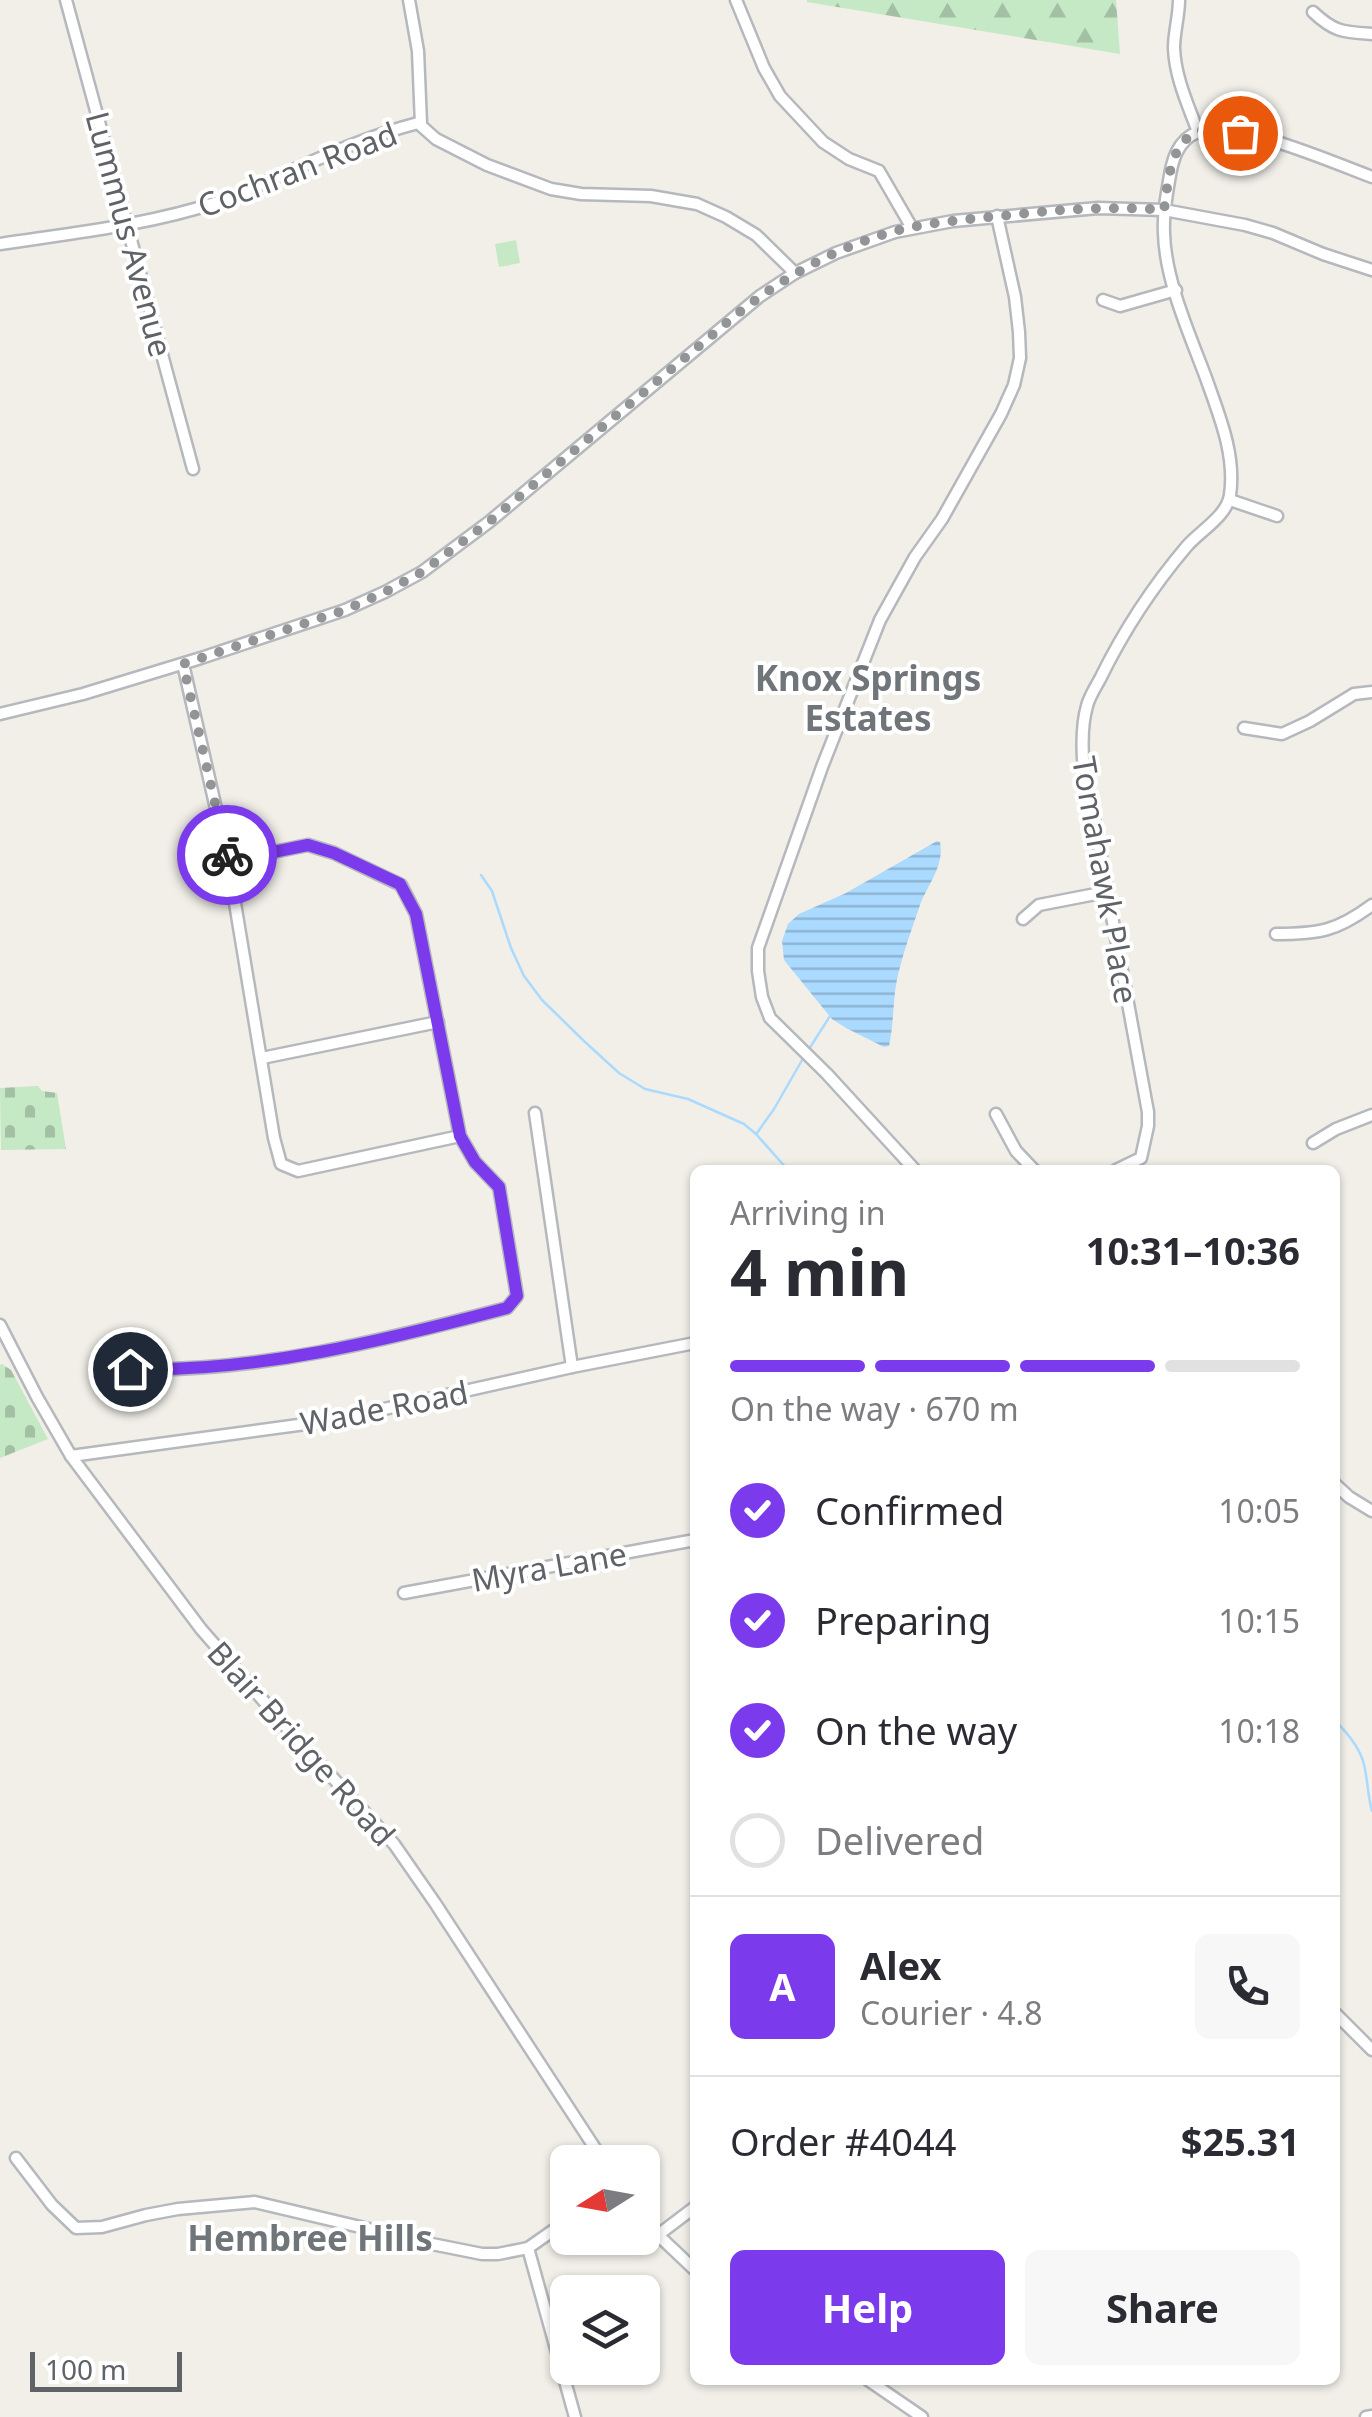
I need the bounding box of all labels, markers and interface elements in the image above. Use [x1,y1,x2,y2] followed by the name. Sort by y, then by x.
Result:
[1198,91,1283,176] pin
[1213,106,1268,161] icon: bag
[77,107,183,361] street label: Lummus Avenue
[191,111,403,227] street label: Cochran Road
[755,654,981,741] district label: Knox Springs Estates
[1063,753,1149,1007] street label: Tomahawk Place
[177,805,277,905] courier
[200,828,255,883] icon: bike
[730,1191,885,1234] text: Arriving in
[1086,1224,1300,1276] text: 10:31–10:36
[730,1227,909,1315] text: 4 min
[88,1327,173,1412] pin
[103,1342,158,1397] icon: home
[296,1370,472,1444] street label: Wade Road
[730,1387,1019,1430] text: On the way · 670 m
[730,1483,785,1538] icon: check
[815,1484,1004,1536] text: Confirmed
[1218,1489,1300,1532] text: 10:05
[468,1531,630,1601] street label: Myra Lane
[730,1593,785,1648] icon: check
[815,1594,991,1646] text: Preparing
[1218,1599,1300,1642] text: 10:15
[198,1631,406,1855] street label: Blair Bridge Road
[730,1703,785,1758] icon: check
[815,1704,1017,1756] text: On the way
[1218,1709,1300,1752] text: 10:18
[815,1814,984,1866] text: Delivered
[1195,1934,1300,2039] button: phone
[860,1939,942,1991] text: Alex
[769,1960,796,2012] text: A
[860,1991,1043,2034] text: Courier · 4.8
[730,2115,956,2167] text: Order #4044
[1181,2115,1300,2167] text: $25.31
[550,2145,660,2255] north arrow
[550,2145,660,2385] map controls
[187,2214,433,2261] district label: Hembree Hills
[730,2250,1005,2365] button: Help
[1025,2250,1300,2365] button: Share
[550,2275,660,2385] button: layers
[30,2347,182,2392] scale bar
[45,2350,127,2388] text: 100 m

